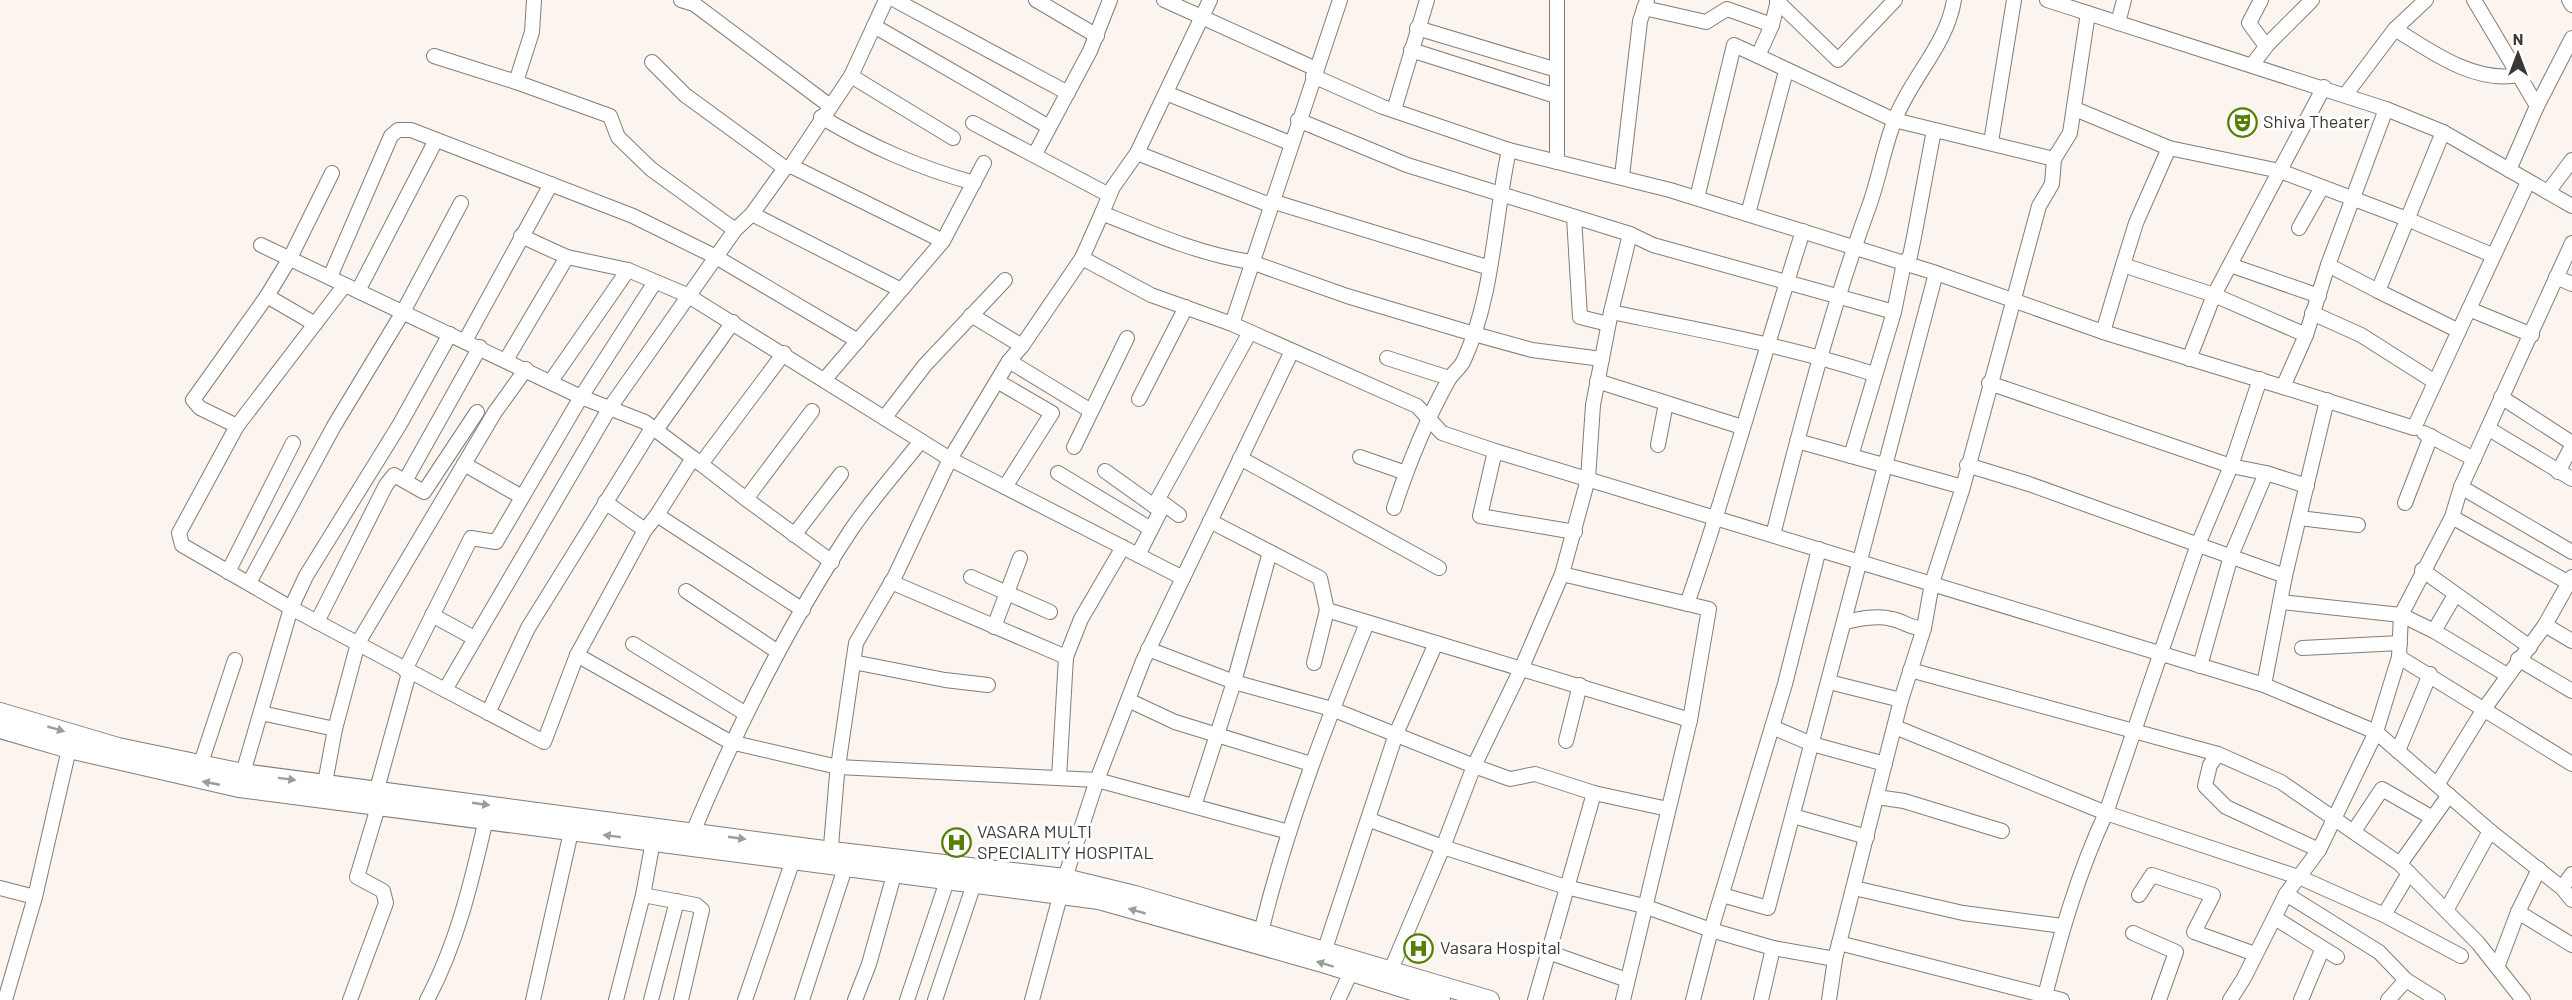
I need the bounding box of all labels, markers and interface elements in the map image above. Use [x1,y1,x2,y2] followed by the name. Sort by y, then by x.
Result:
[2488,24,2548,84] north arrow
[2513,29,2523,48] text: N
[2226,106,2258,138] theatre icon: Shiva Theater
[2263,110,2370,132] place label: Shiva Theater
[47,725,65,734] one-way arrow
[278,774,297,784] one-way arrow
[201,778,220,787] one-way arrow
[471,799,490,808] one-way arrow
[977,820,1154,863] place label: VASARA MULTI SPECIALITY HOSPITAL
[940,826,972,858] hospital icon: VASARA MULTI SPECIALITY HOSPITAL
[603,832,622,841] one-way arrow
[727,833,746,842] one-way arrow
[1128,906,1146,915] one-way arrow
[1403,932,1435,964] hospital icon: Vasara Hospital
[1440,936,1561,958] place label: Vasara Hospital
[1316,959,1334,968] one-way arrow

